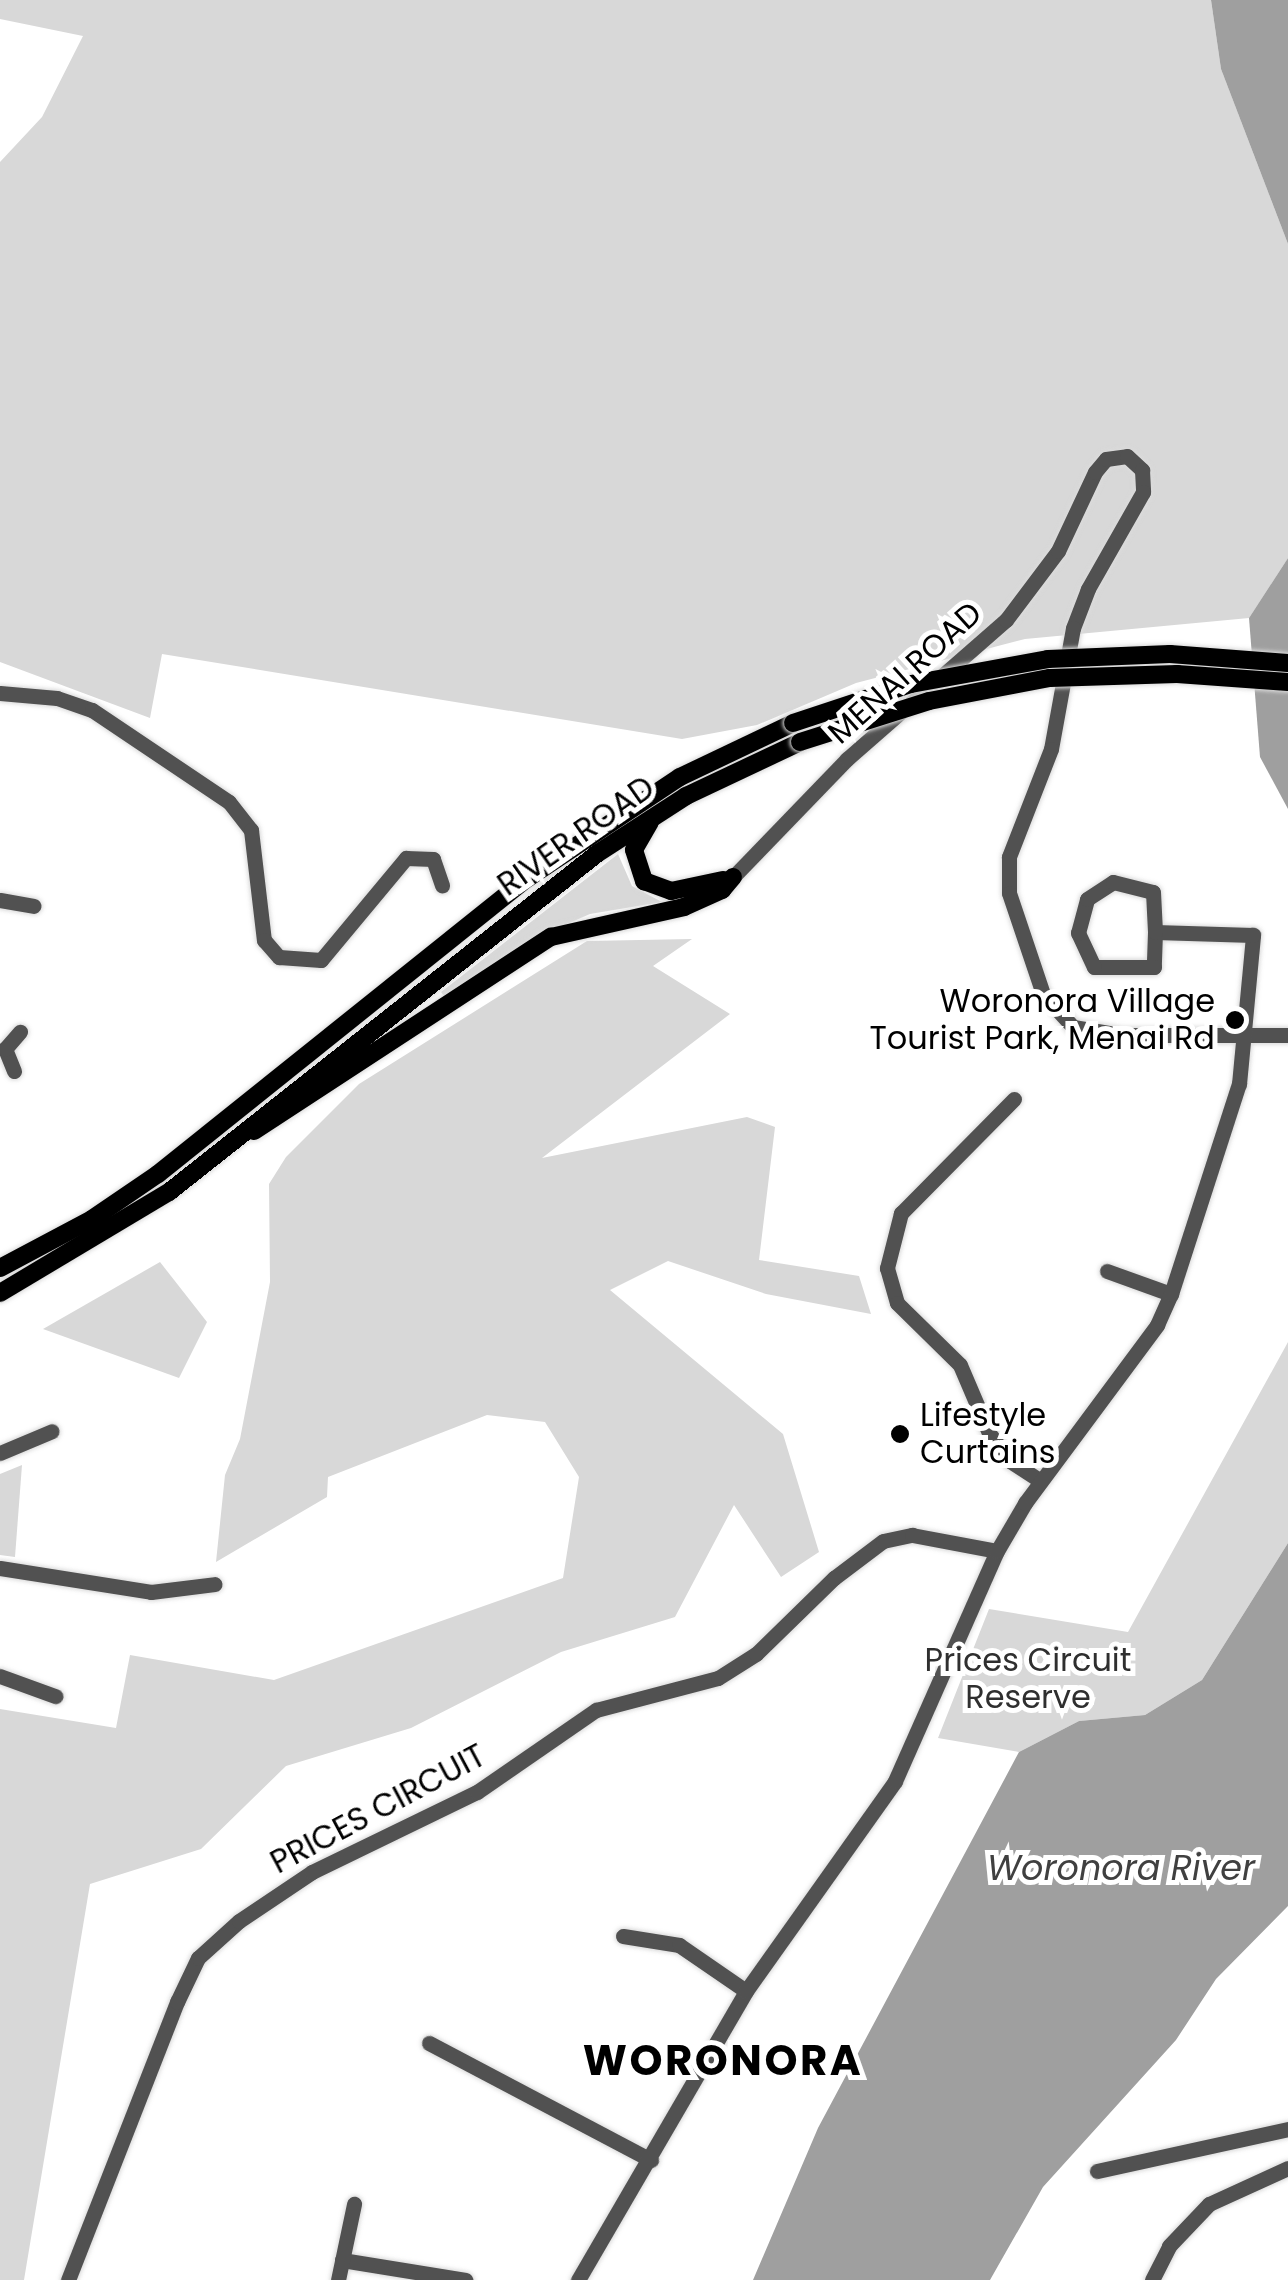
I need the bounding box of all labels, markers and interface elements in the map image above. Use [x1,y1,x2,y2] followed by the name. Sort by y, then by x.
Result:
[820,594,990,752] street label: MENAI ROAD
[490,768,662,904] street label: RIVER ROAD
[870,983,1215,1058] place label: Woronora Village Tourist Park, Menai Rd
[1224,1009,1246,1031] marker: Woronora Village Tourist Park, Menai Rd
[920,1397,1055,1472] place label: Lifestyle Curtains
[889,1423,911,1445] marker: Lifestyle Curtains
[925,1642,1131,1717] park label: Prices Circuit Reserve
[264,1736,492,1882] street label: PRICES CIRCUIT
[987,1847,1255,1889] water label: Woronora River
[583,2036,863,2086] district label: WORONORA

